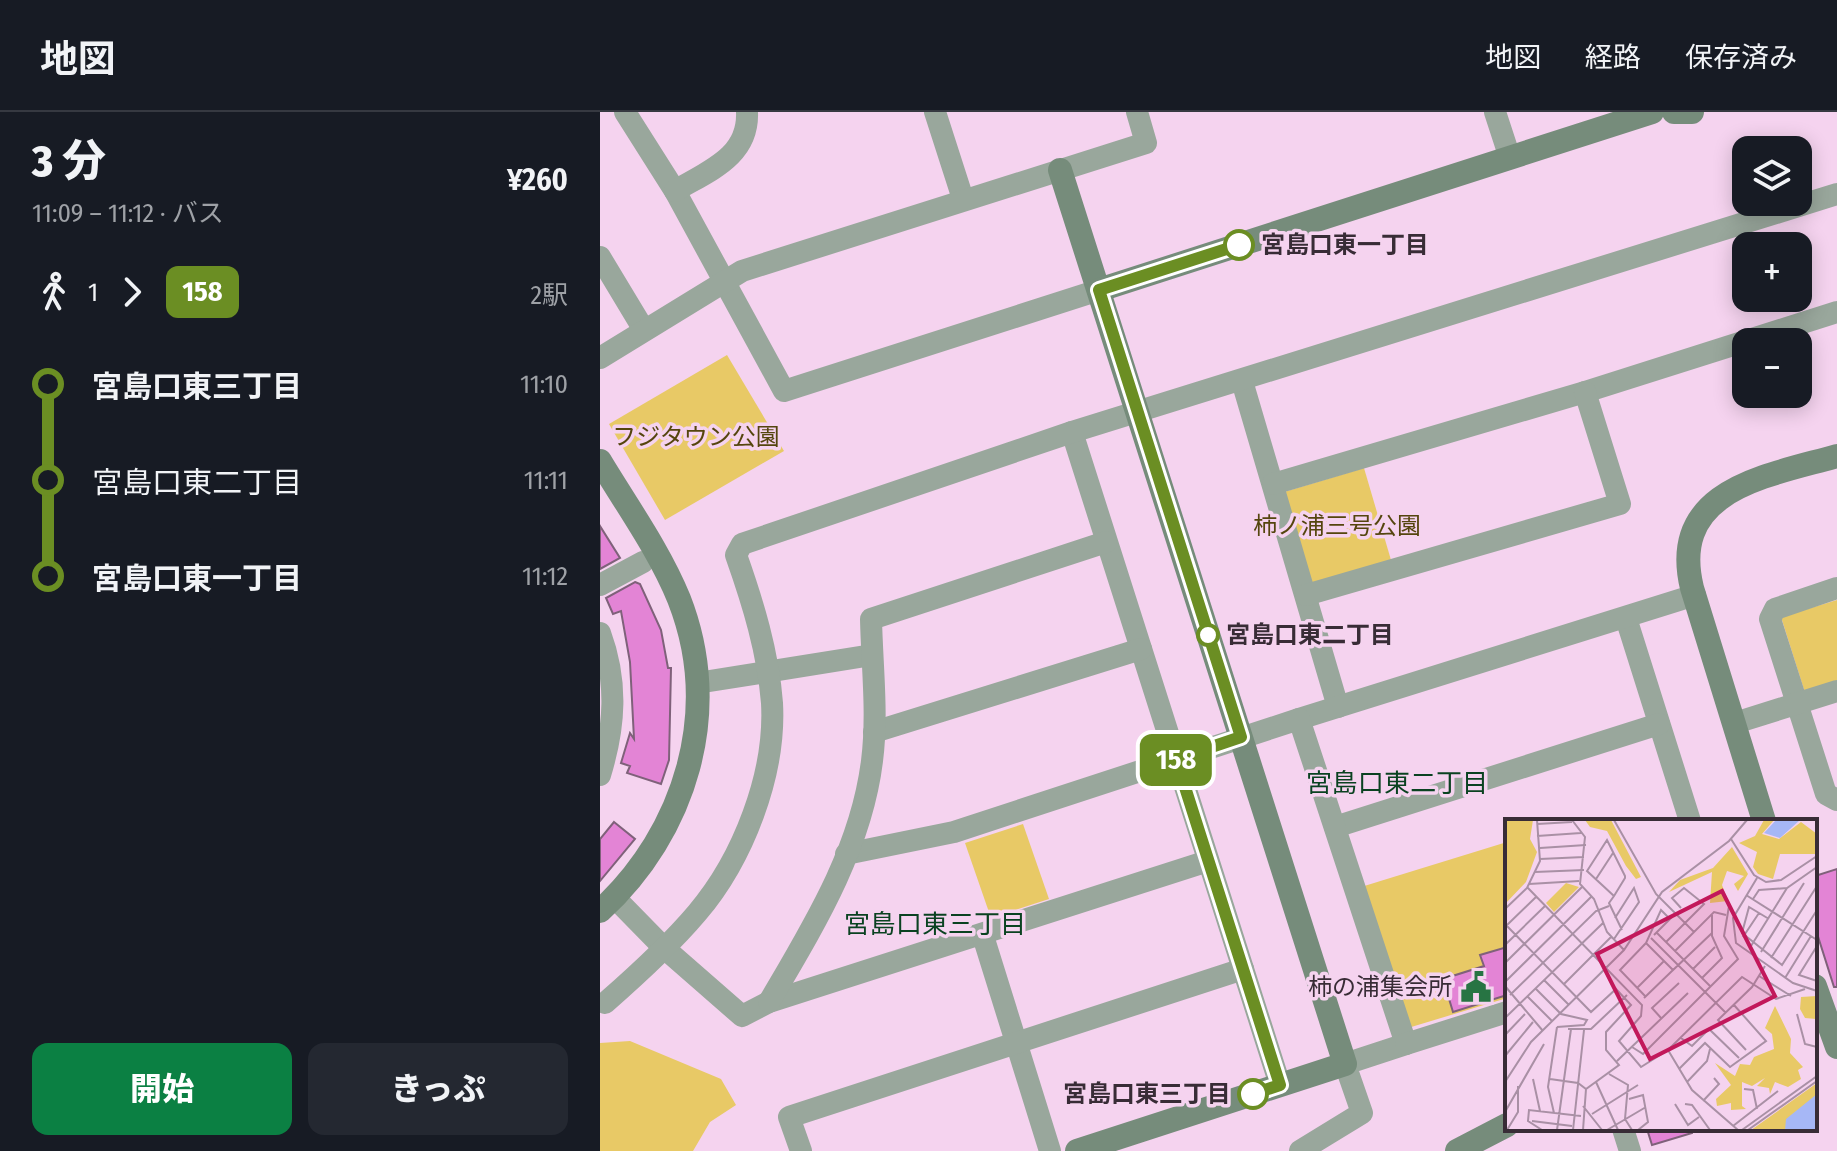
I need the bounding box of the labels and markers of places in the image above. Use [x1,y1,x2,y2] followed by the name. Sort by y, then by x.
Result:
[1224,230,1254,260] marker: 宮島口東一丁目
[1261,231,1429,259] place label: 宮島口東一丁目
[1226,621,1394,649] place label: 宮島口東二丁目
[1197,624,1219,646] marker: 宮島口東二丁目
[1459,970,1493,1004] public building icon: 柿の浦集会所
[1308,973,1452,1001] place label: 柿の浦集会所
[1238,1079,1268,1109] marker: 宮島口東三丁目
[1063,1080,1231,1108] place label: 宮島口東三丁目

